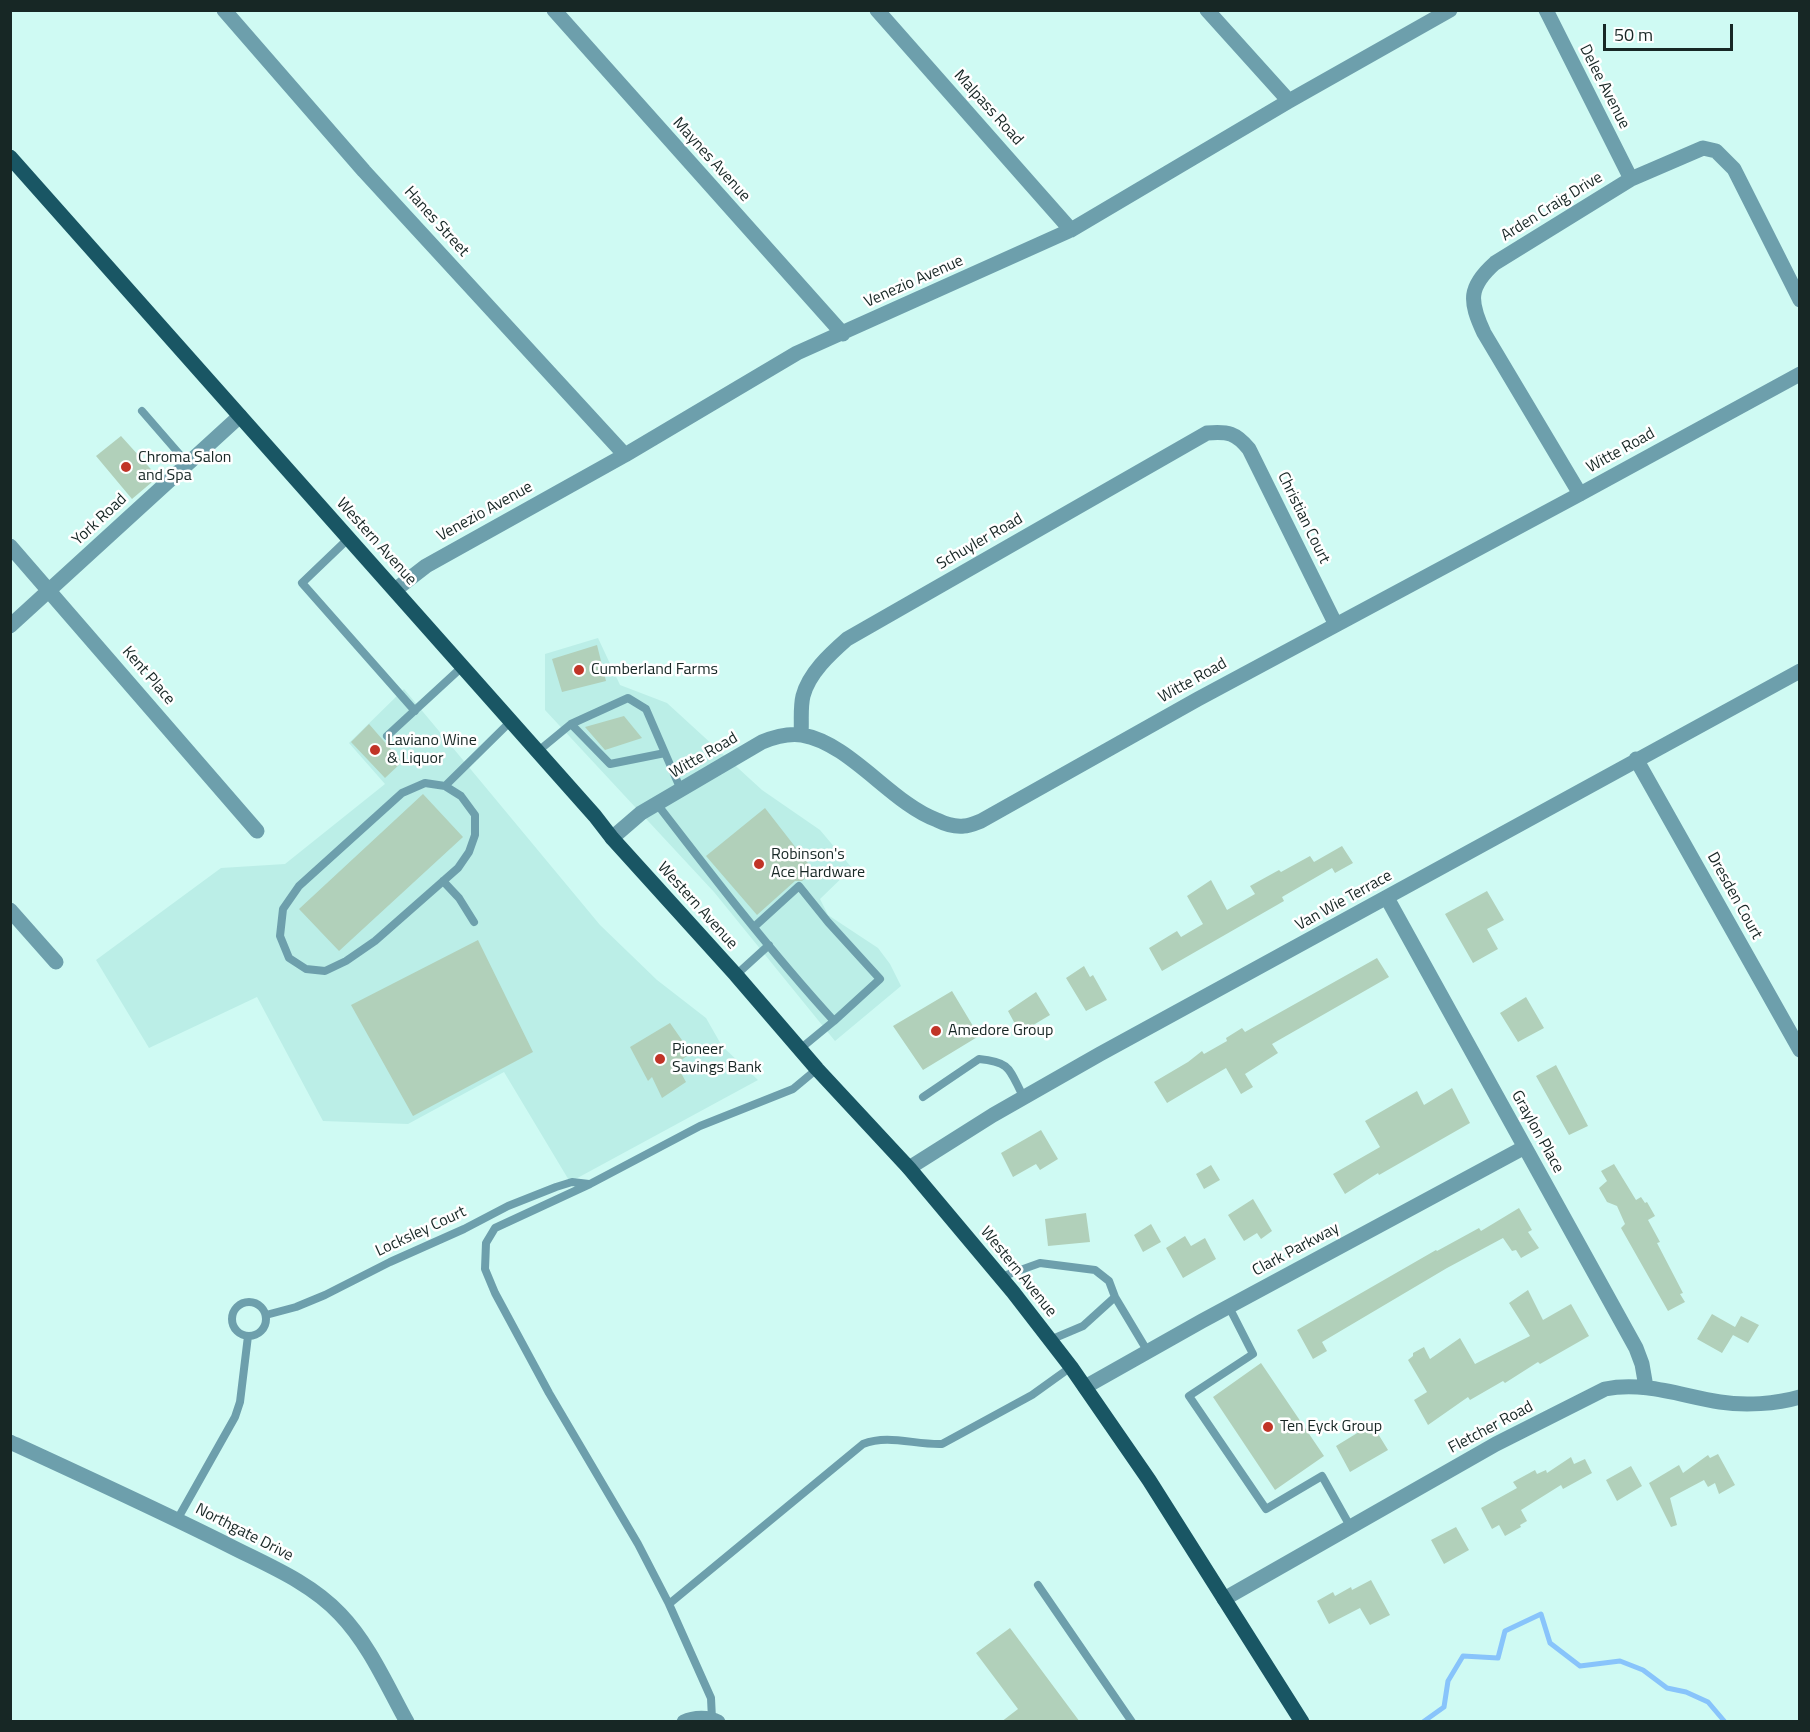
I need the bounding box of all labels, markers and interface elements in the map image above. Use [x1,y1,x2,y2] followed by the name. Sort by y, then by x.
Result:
[1606,12,1736,50] scale bar
[1614,21,1653,48] text: 50 m
[1575,42,1633,132] street label: Delee Avenue
[949,66,1027,150] street label: Malpass Road
[668,114,754,206] street label: Maynes Avenue
[1498,168,1606,246] street label: Arden Craig Drive
[400,183,472,261] street label: Hanes Street
[862,252,966,312] street label: Venezio Avenue
[1583,424,1659,478] street label: Witte Road
[138,448,231,486] place label: Chroma Salon and Spa
[119,460,133,474] marker: Chroma Salon and Spa
[1273,469,1333,567] street label: Christian Court
[434,478,536,546] street label: Venezio Avenue
[69,490,131,550] street label: York Road
[332,494,420,590] street label: Western Avenue
[934,510,1026,574] street label: Schuyler Road
[118,643,178,709] street label: Kent Place
[1155,654,1231,708] street label: Witte Road
[591,660,718,680] place label: Cumberland Farms
[572,663,586,677] marker: Cumberland Farms
[667,729,741,783] street label: Witte Road
[387,731,477,769] place label: Laviano Wine & Liquor
[368,743,382,757] marker: Laviano Wine & Liquor
[771,845,865,883] place label: Robinson's Ace Hardware
[1702,849,1766,943] street label: Dresden Court
[752,857,766,871] marker: Robinson's Ace Hardware
[653,858,741,954] street label: Western Avenue
[1292,867,1396,935] street label: Van Wie Terrace
[948,1021,1053,1041] place label: Amedore Group
[929,1024,943,1038] marker: Amedore Group
[672,1040,762,1078] place label: Pioneer Savings Bank
[653,1052,667,1066] marker: Pioneer Savings Bank
[1506,1087,1568,1177] street label: Graylon Place
[373,1203,469,1261] street label: Locksley Court
[1249,1219,1343,1281] street label: Clark Parkway
[976,1223,1060,1321] street label: Western Avenue
[1445,1398,1537,1458] street label: Fletcher Road
[1280,1417,1382,1437] place label: Ten Eyck Group
[1261,1420,1275,1434] marker: Ten Eyck Group
[192,1500,296,1566] street label: Northgate Drive

